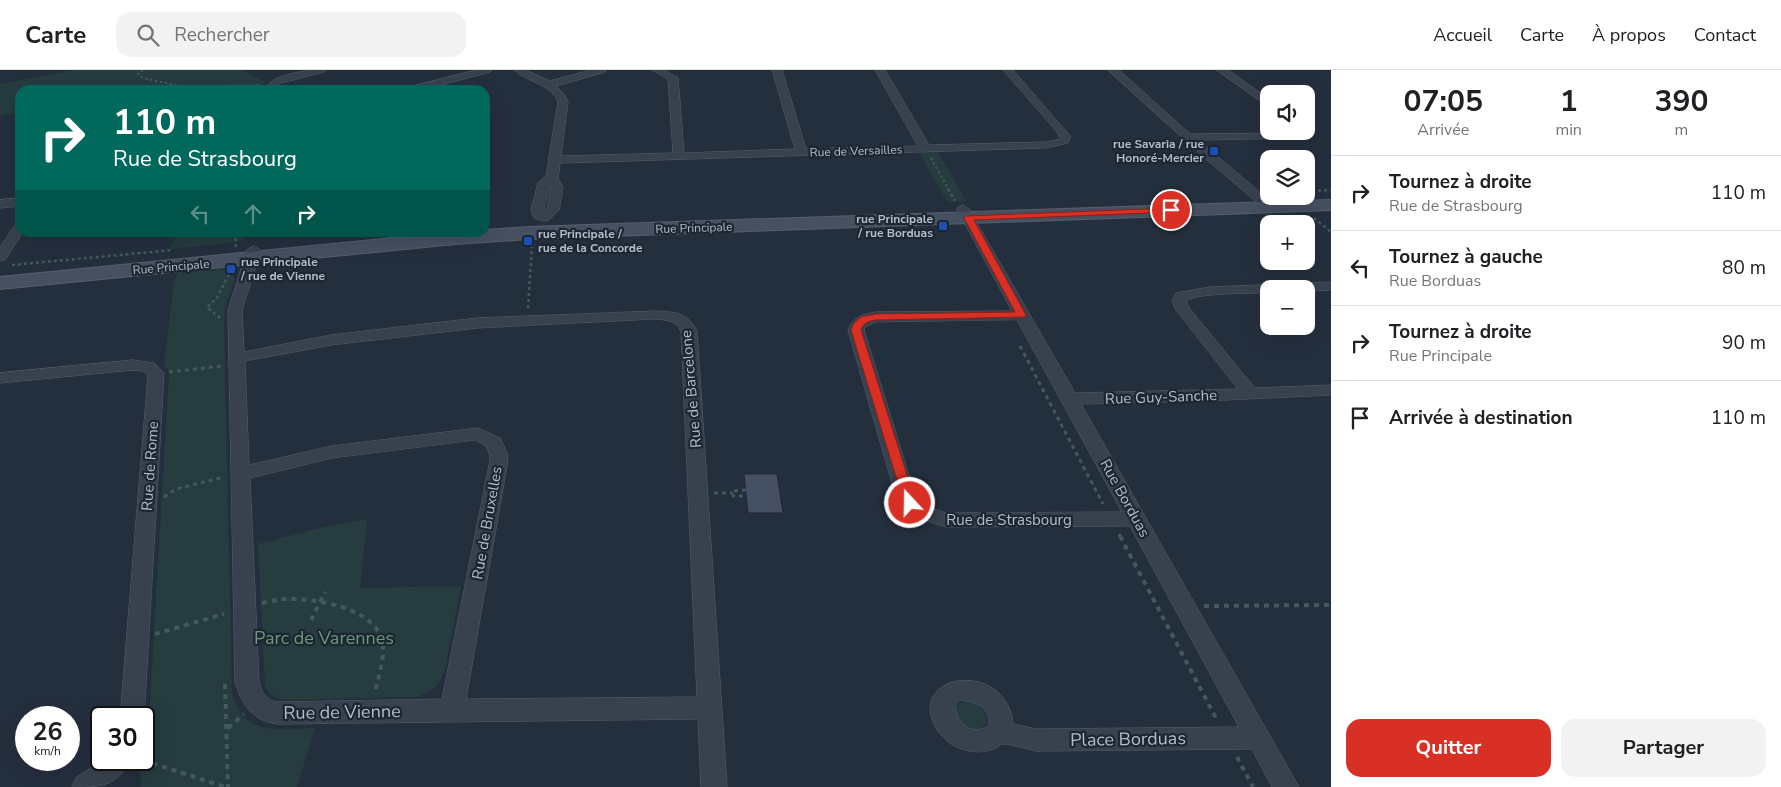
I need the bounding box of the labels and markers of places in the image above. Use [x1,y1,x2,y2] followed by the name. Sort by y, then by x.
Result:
[1113,136,1204,166] place label: rue Savaria / rue Honoré-Mercier
[1208,145,1220,157] marker: rue Savaria / rue Honoré-Mercier
[1150,189,1192,231] pin
[856,211,933,241] place label: rue Principale / rue Borduas
[937,220,949,232] marker: rue Principale / rue Borduas
[538,226,643,256] place label: rue Principale / rue de la Concorde
[522,235,534,247] marker: rue Principale / rue de la Concorde
[240,254,325,284] place label: rue Principale / rue de Vienne
[225,263,237,275] marker: rue Principale / rue de Vienne

